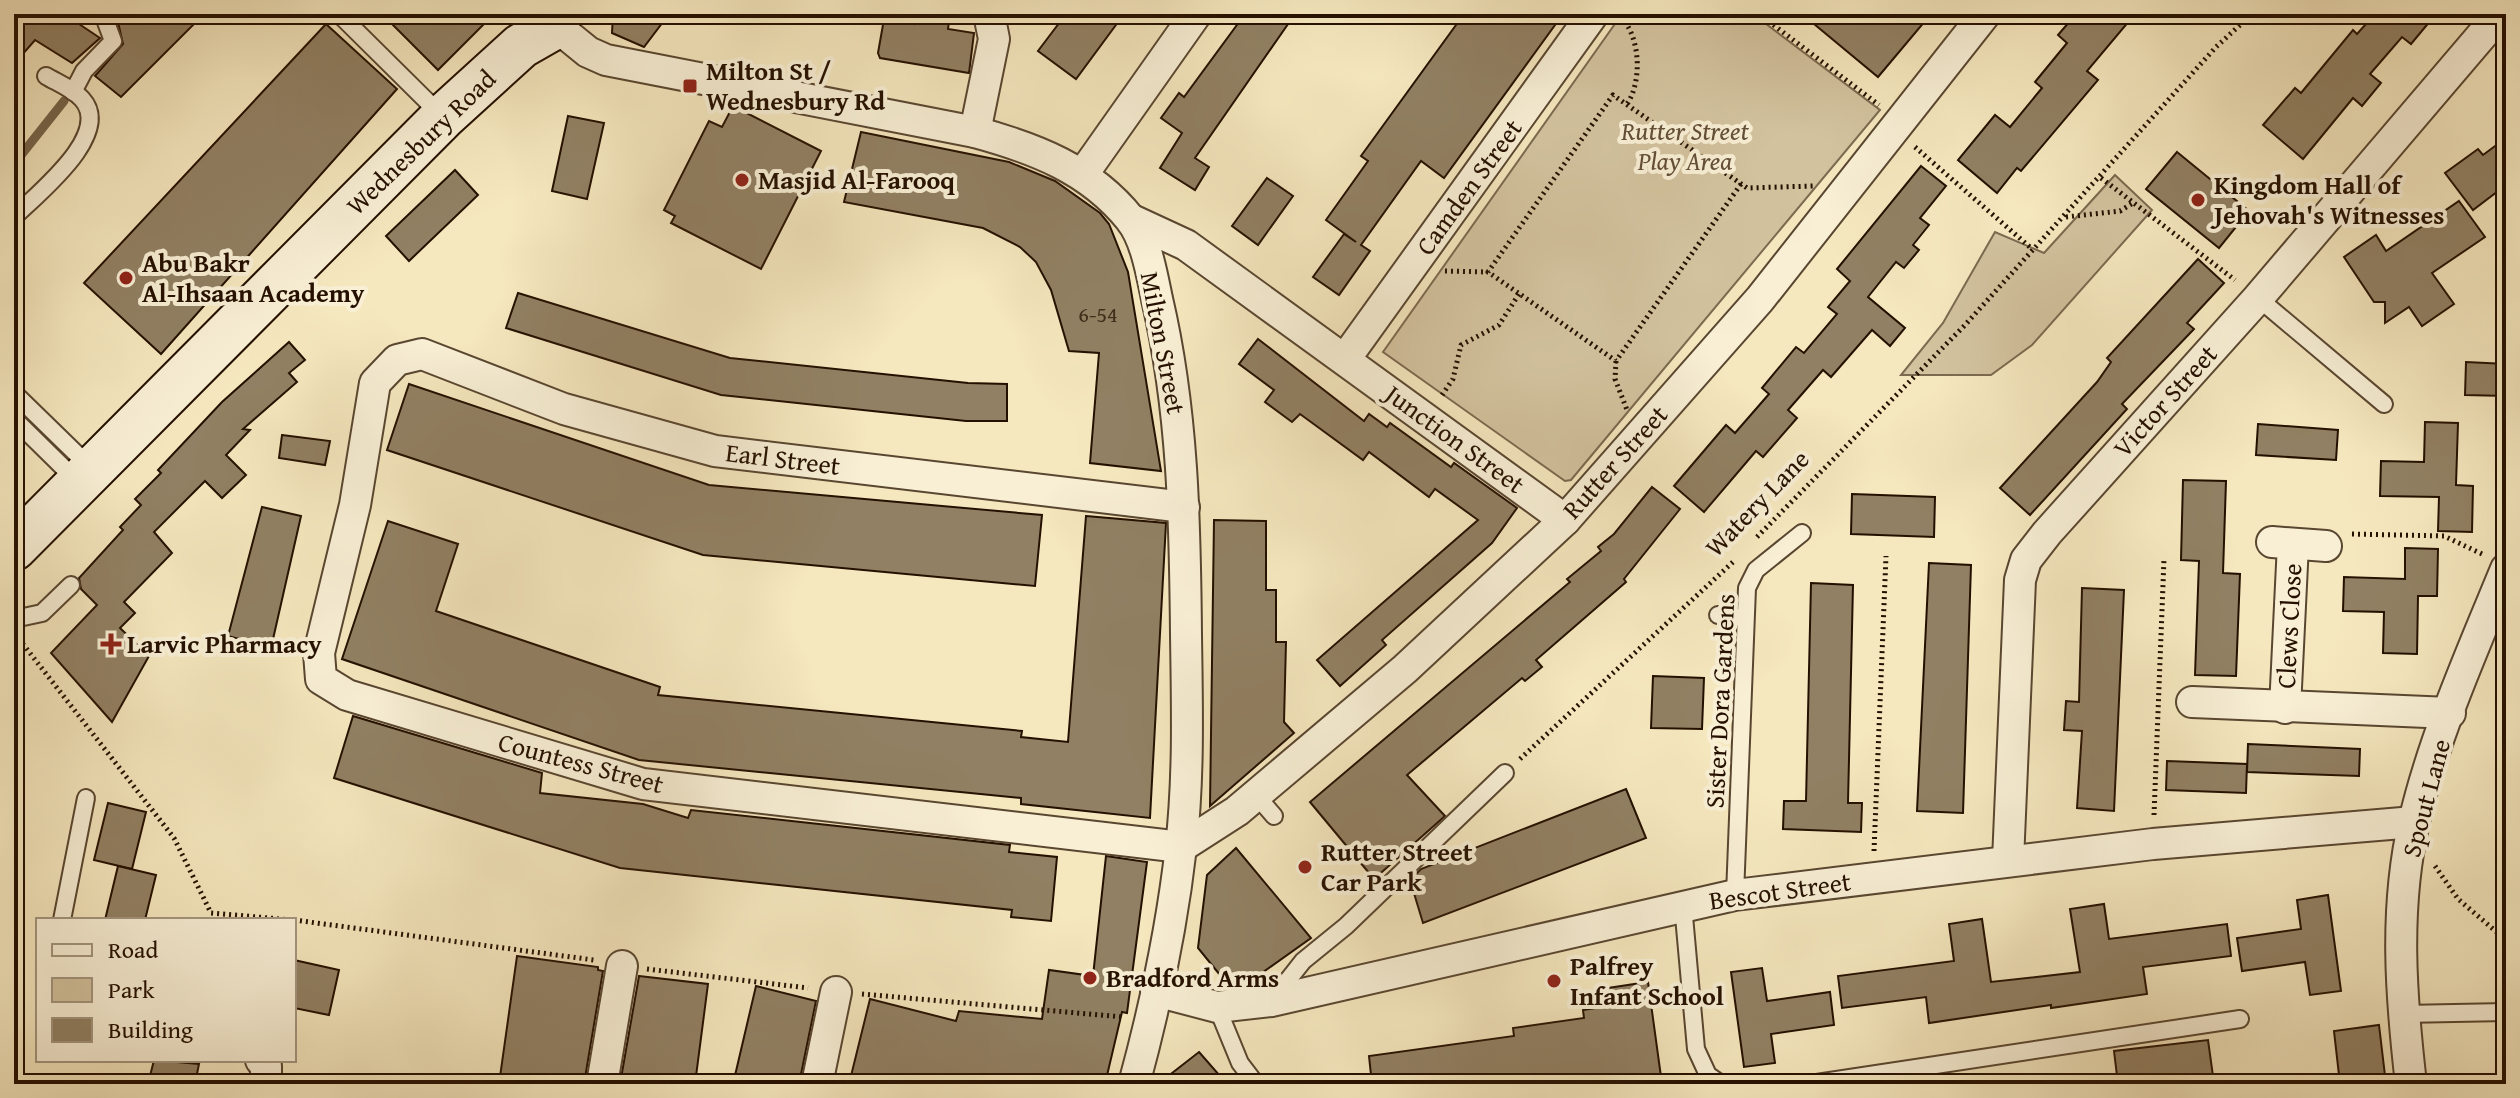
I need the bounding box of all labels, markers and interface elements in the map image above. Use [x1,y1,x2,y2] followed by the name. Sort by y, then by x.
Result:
[706,51,885,120] place label: Milton St / Wednesbury Rd
[337,60,505,224] street label: Wednesbury Road
[681,77,699,95] marker: Milton St / Wednesbury Rd
[1406,111,1531,263] street label: Camden Street
[1620,111,1749,180] park label: Rutter Street Play Area
[758,160,955,199] place label: Masjid Al-Farooq
[2210,165,2444,234] place label: Kingdom Hall of Jehovah's Witnesses
[733,171,751,189] marker: Masjid Al-Farooq
[2189,191,2207,209] marker: Kingdom Hall of Jehovah's Witnesses
[142,243,365,312] place label: Abu Bakr Al-Ihsaan Academy
[1131,268,1196,418] street label: Milton Street
[117,269,135,287] marker: Abu Bakr Al-Ihsaan Academy
[1078,298,1118,330] house number: 6-54
[2103,335,2226,466] street label: Victor Street
[1375,373,1533,503] street label: Junction Street
[1553,396,1677,527] street label: Rutter Street
[724,432,842,485] street label: Earl Street
[1695,440,1818,565] street label: Watery Lane
[2266,562,2311,690] street label: Clews Close
[1694,593,1745,809] street label: Sister Dora Gardens
[127,624,322,663] place label: Larvic Pharmacy
[102,635,120,653] marker: Larvic Pharmacy
[494,722,668,803] street label: Countess Street
[2391,735,2460,861] street label: Spout Lane
[1321,832,1473,901] place label: Rutter Street Car Park
[1296,858,1314,876] marker: Rutter Street Car Park
[1707,861,1853,920] street label: Bescot Street
[36,918,296,1062] legend
[108,932,158,967] text: Road
[1570,946,1724,1015] place label: Palfrey Infant School
[1106,958,1279,997] place label: Bradford Arms
[1081,969,1099,987] marker: Bradford Arms
[108,972,155,1007] text: Park
[1545,972,1563,990] marker: Palfrey Infant School
[108,1012,193,1047] text: Building

